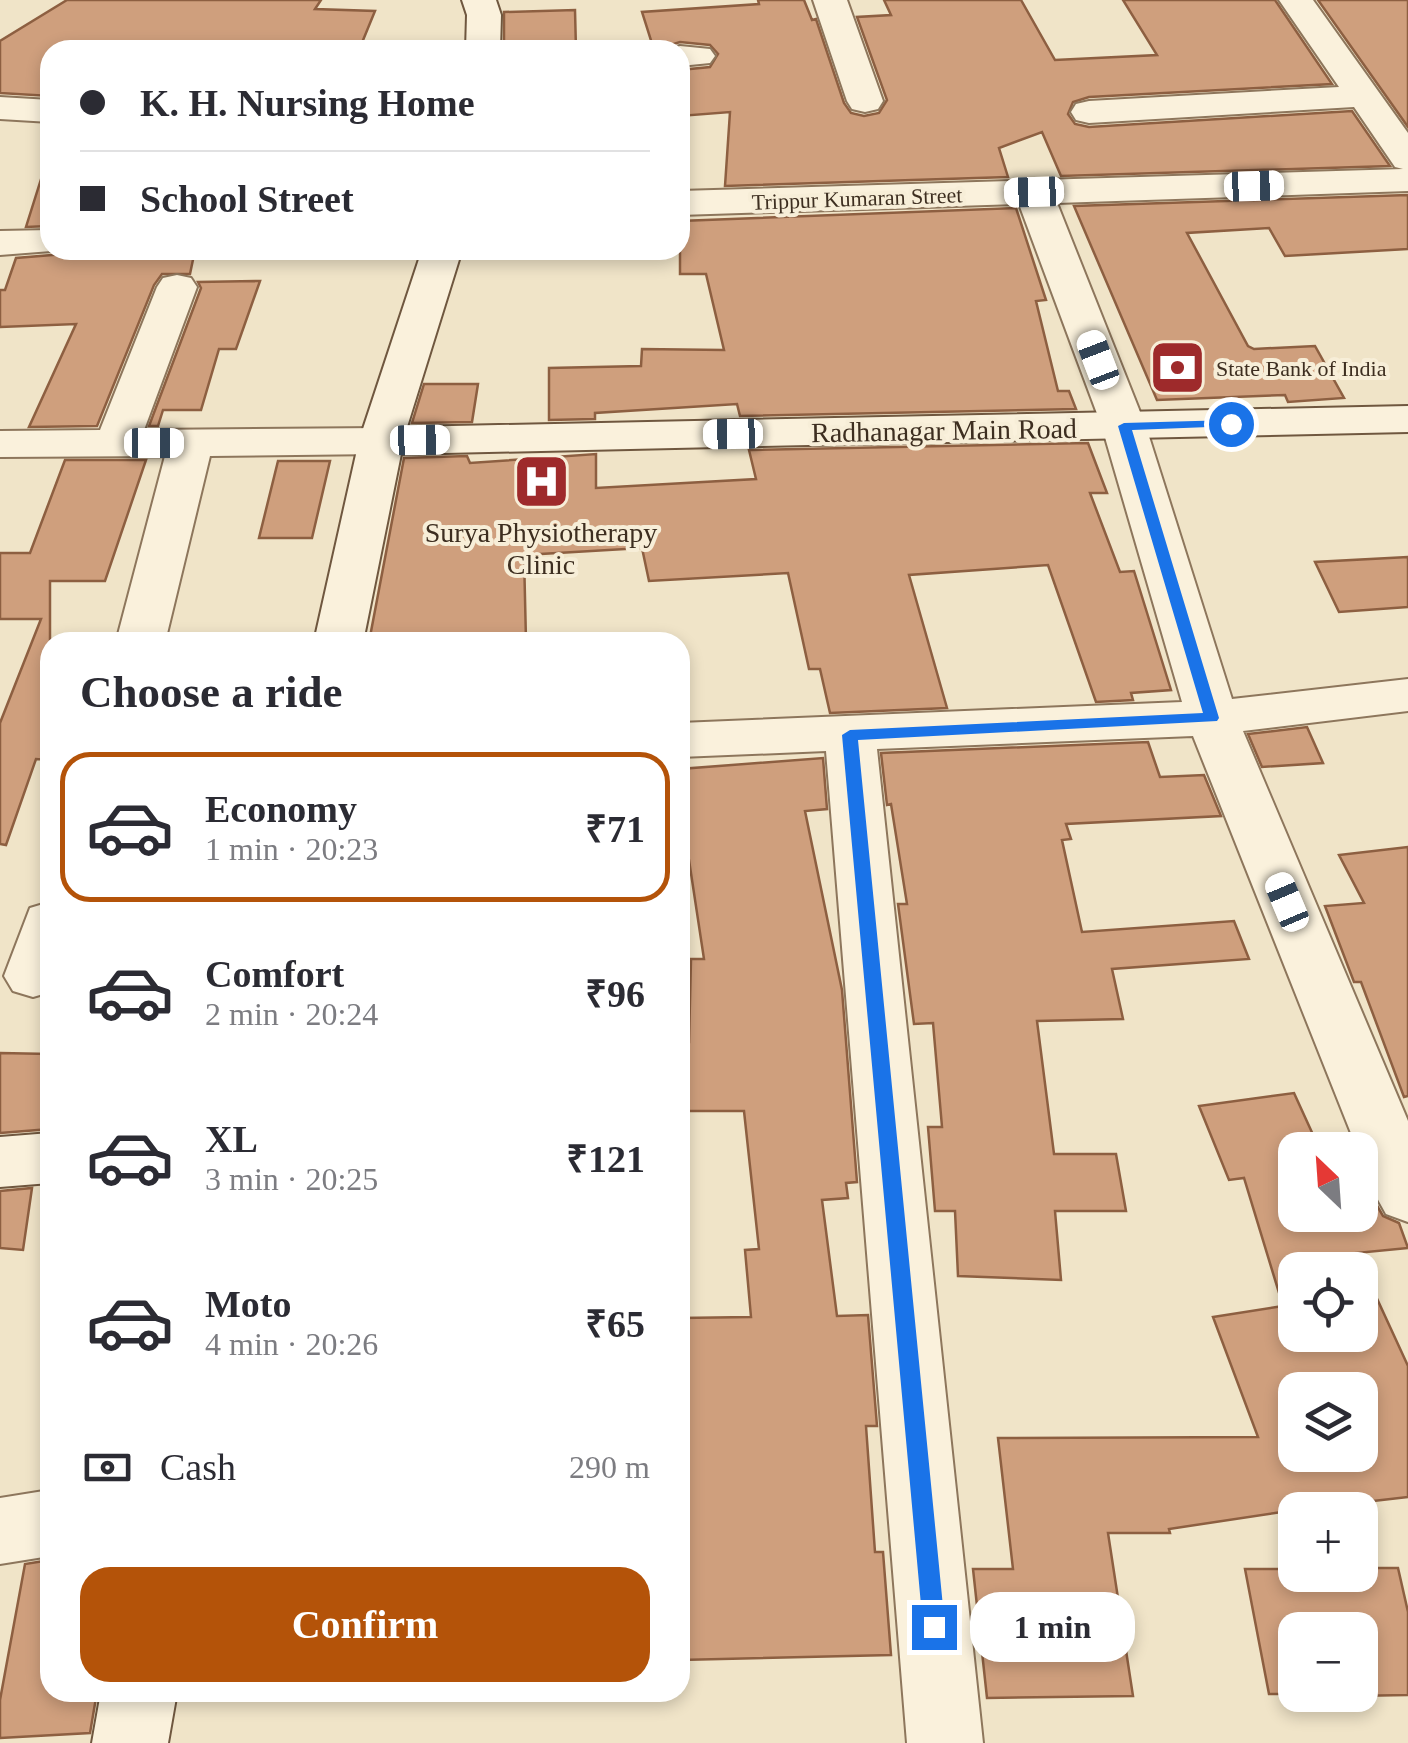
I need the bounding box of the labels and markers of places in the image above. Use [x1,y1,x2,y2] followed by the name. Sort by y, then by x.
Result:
[1147,338,1207,398] bank icon: State Bank of India
[1216,356,1387,381] place label: State Bank of India
[511,451,571,511] hospital icon: Surya Physiotherapy Clinic
[425,517,657,580] place label: Surya Physiotherapy Clinic

